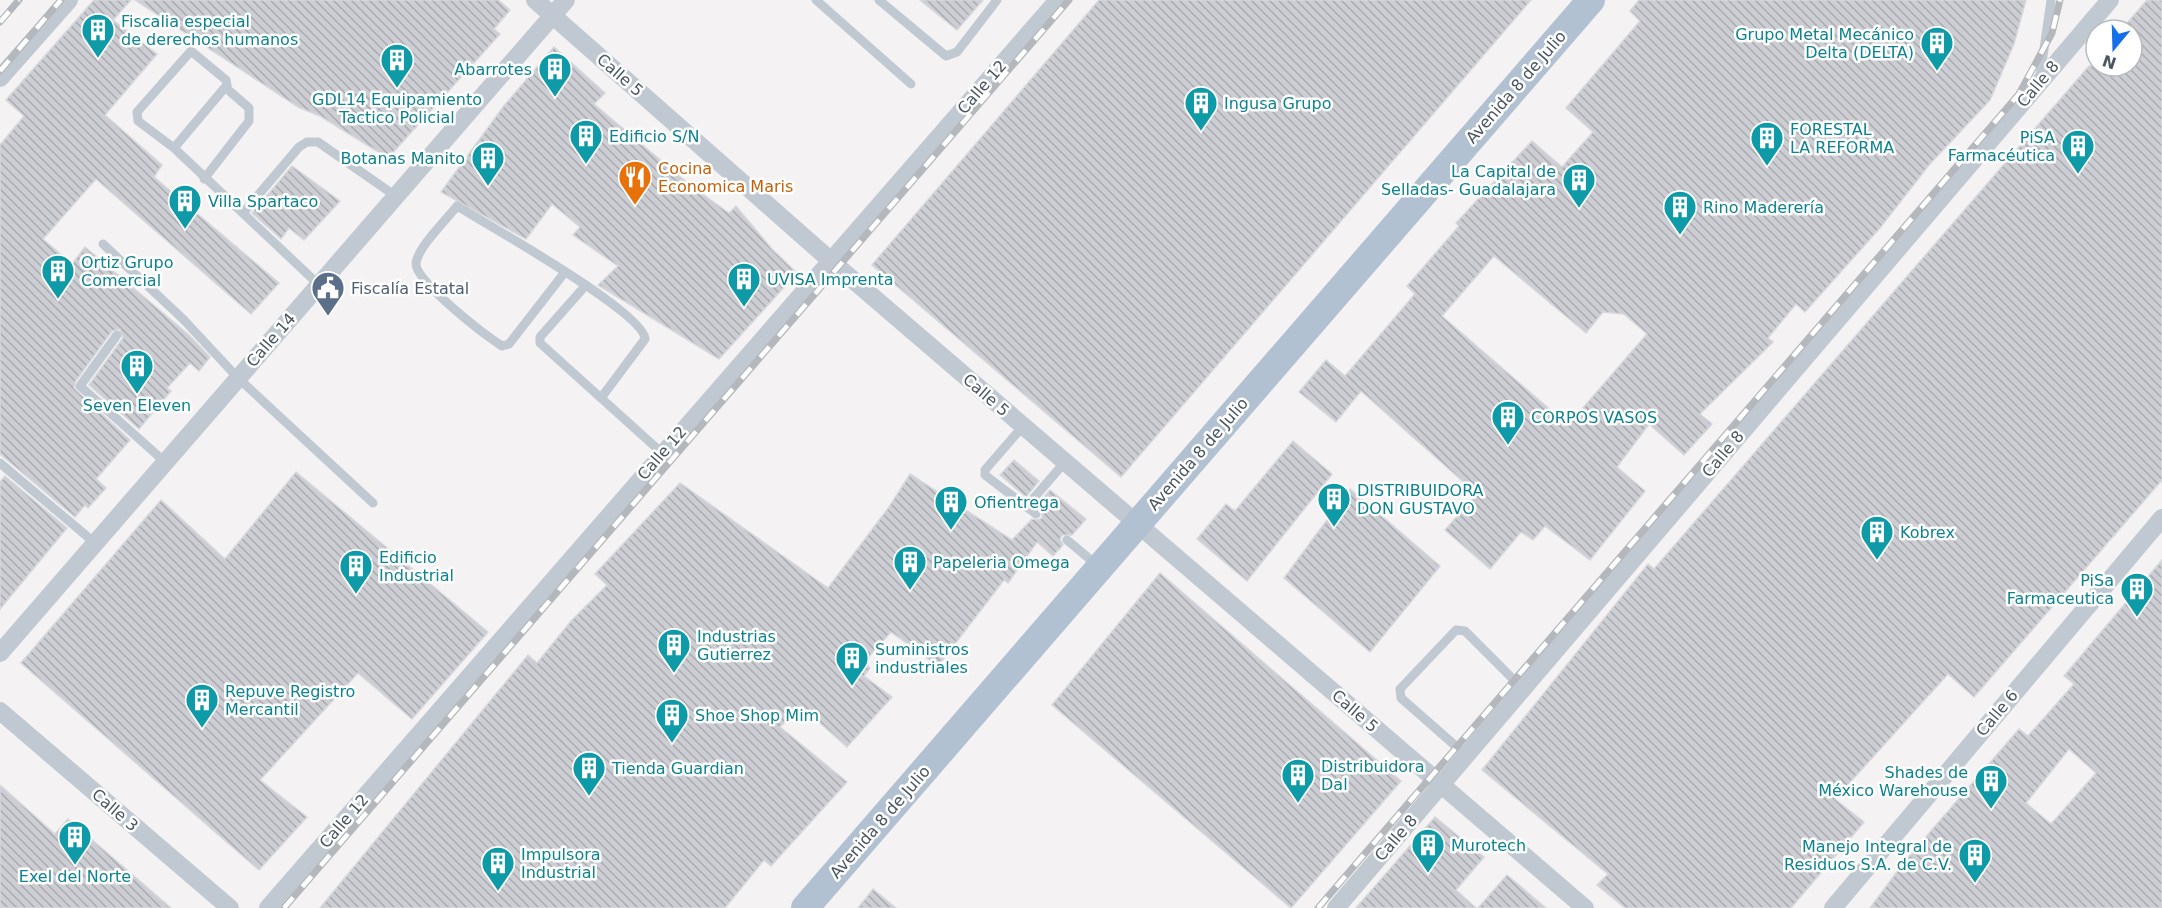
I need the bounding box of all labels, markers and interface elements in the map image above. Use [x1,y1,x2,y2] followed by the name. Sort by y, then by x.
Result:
[80,12,116,59] building icon: Fiscalia especial de derechos humanos
[121,12,298,49] place label: Fiscalia especial de derechos humanos
[2084,18,2144,78] north arrow
[1735,25,1914,62] place label: Grupo Metal Mecánico Delta (DELTA)
[1919,25,1955,72] building icon: Grupo Metal Mecánico Delta (DELTA)
[1462,27,1570,147] street label: Avenida 8 de Julio
[379,42,415,89] building icon: GDL14 Equipamiento Tactico Policial
[593,50,647,100] street label: Calle 5
[537,51,573,98] building icon: Abarrotes
[2100,51,2119,73] text: N
[953,56,1011,118] street label: Calle 12
[2013,57,2063,111] street label: Calle 8
[454,60,532,79] place label: Abarrotes
[1183,85,1219,132] building icon: Ingusa Grupo
[312,90,482,127] place label: GDL14 Equipamiento Tactico Policial
[1224,94,1331,113] place label: Ingusa Grupo
[568,118,604,165] building icon: Edificio S/N
[1749,120,1785,167] building icon: FORESTAL LA REFORMA
[1790,120,1894,157] place label: FORESTAL LA REFORMA
[609,127,699,146] place label: Edificio S/N
[1948,128,2055,165] place label: PiSA Farmacéutica
[2060,128,2096,175] building icon: PiSA Farmacéutica
[470,140,506,187] building icon: Botanas Manito
[341,149,465,168] place label: Botanas Manito
[617,159,653,206] restaurant icon: Cocina Economica Maris
[658,159,793,196] place label: Cocina Economica Maris
[1381,162,1556,199] place label: La Capital de Selladas- Guadalajara
[1561,162,1597,209] building icon: La Capital de Selladas- Guadalajara
[167,183,203,230] building icon: Villa Spartaco
[1662,189,1698,236] building icon: Rino Maderería
[208,192,318,211] place label: Villa Spartaco
[1703,198,1824,217] place label: Rino Maderería
[40,253,76,300] building icon: Ortiz Grupo Comercial
[81,253,173,290] place label: Ortiz Grupo Comercial
[726,261,762,308] building icon: UVISA Imprenta
[310,270,346,317] public building icon: Fiscalía Estatal
[767,270,894,289] place label: UVISA Imprenta
[351,279,469,298] place label: Fiscalía Estatal
[242,309,300,371] street label: Calle 14
[119,348,155,395] building icon: Seven Eleven
[959,370,1013,420] street label: Calle 5
[1144,394,1252,514] street label: Avenida 8 de Julio
[83,396,191,415] place label: Seven Eleven
[1490,399,1526,446] building icon: CORPOS VASOS
[1531,408,1657,427] place label: CORPOS VASOS
[633,422,691,484] street label: Calle 12
[1698,427,1748,481] street label: Calle 8
[1316,481,1352,528] building icon: DISTRIBUIDORA DON GUSTAVO
[1357,481,1484,518] place label: DISTRIBUIDORA DON GUSTAVO
[933,484,969,531] building icon: Ofientrega
[974,493,1059,512] place label: Ofientrega
[1859,514,1895,561] building icon: Kobrex
[1900,523,1955,542] place label: Kobrex
[892,544,928,591] building icon: Papeleria Omega
[338,548,374,595] building icon: Edificio Industrial
[379,548,454,585] place label: Edificio Industrial
[933,553,1070,572] place label: Papeleria Omega
[2007,571,2114,608] place label: PiSa Farmaceutica
[2119,571,2155,618] building icon: PiSa Farmaceutica
[656,627,692,674] building icon: Industrias Gutierrez
[697,627,776,664] place label: Industrias Gutierrez
[834,640,870,687] building icon: Suministros industriales
[875,640,969,677] place label: Suministros industriales
[184,682,220,729] building icon: Repuve Registro Mercantil
[225,682,355,719] place label: Repuve Registro Mercantil
[1328,686,1382,736] street label: Calle 5
[1972,686,2022,740] street label: Calle 6
[654,697,690,744] building icon: Shoe Shop Mim
[695,706,819,725] place label: Shoe Shop Mim
[571,750,607,797] building icon: Tienda Guardian
[1280,757,1316,804] building icon: Distribuidora Dal
[1321,757,1424,794] place label: Distribuidora Dal
[611,759,744,778] place label: Tienda Guardian
[826,762,934,882] street label: Avenida 8 de Julio
[1818,763,1968,800] place label: Shades de México Warehouse
[1973,763,2009,810] building icon: Shades de México Warehouse
[88,785,142,835] street label: Calle 3
[315,790,373,852] street label: Calle 12
[1371,811,1421,865] street label: Calle 8
[57,819,93,866] building icon: Exel del Norte
[1410,827,1446,874] building icon: Murotech
[1451,836,1526,855] place label: Murotech
[1784,837,1952,874] place label: Manejo Integral de Residuos S.A. de C.V.
[1957,837,1993,884] building icon: Manejo Integral de Residuos S.A. de C.V.
[480,845,516,892] building icon: Impulsora Industrial
[521,845,601,882] place label: Impulsora Industrial
[19,867,131,886] place label: Exel del Norte

